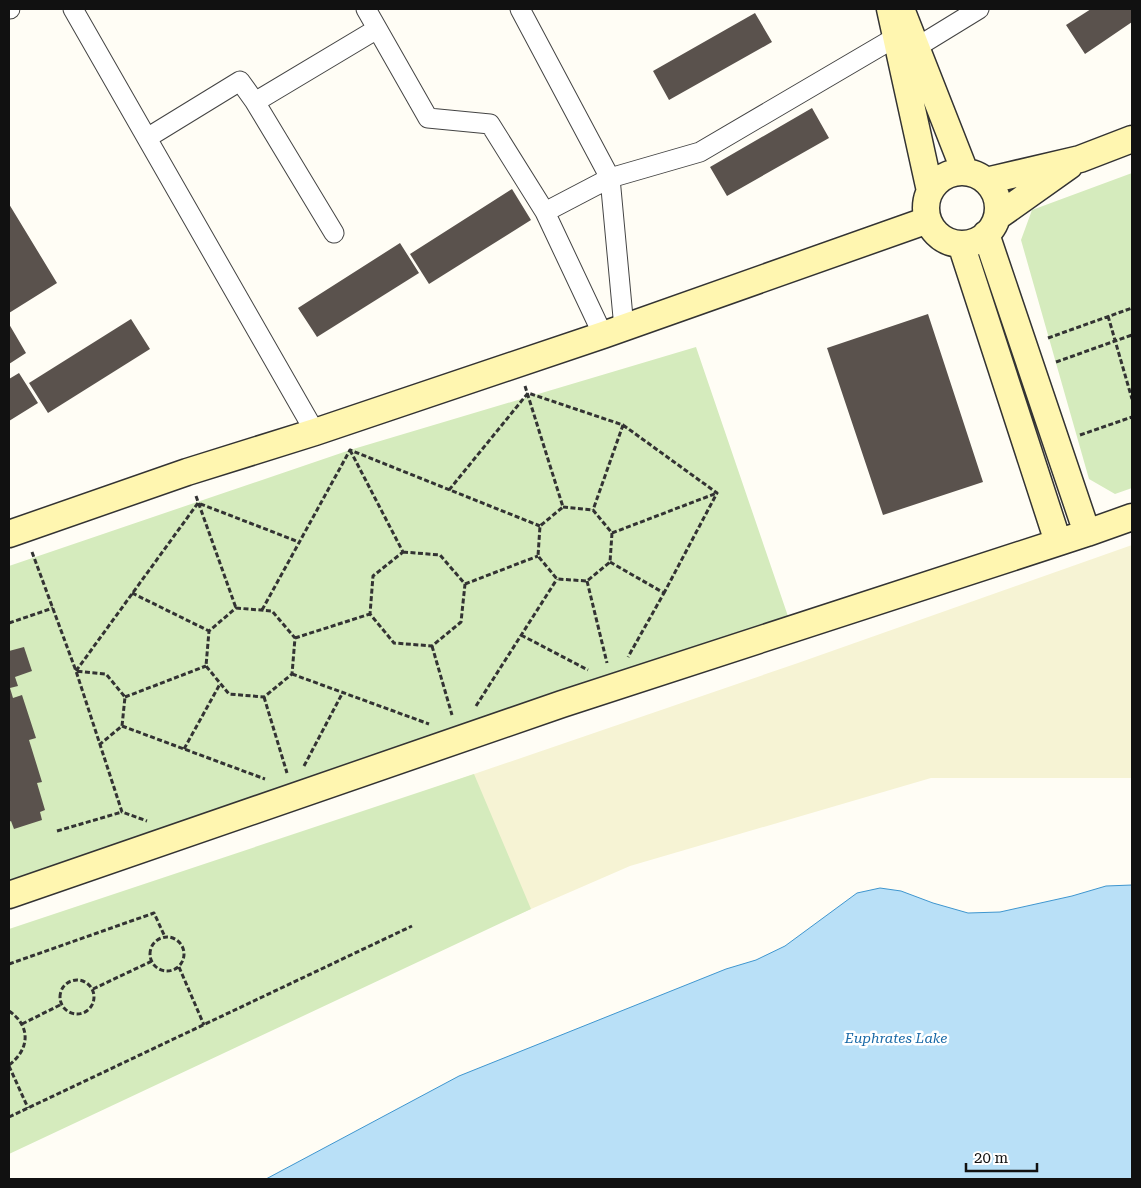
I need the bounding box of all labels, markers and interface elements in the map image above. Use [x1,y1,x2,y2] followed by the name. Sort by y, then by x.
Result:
[844,1030,947,1046] water label: Euphrates Lake
[966,1140,1037,1172] scale bar
[974,1149,1009,1167] text: 20 m

